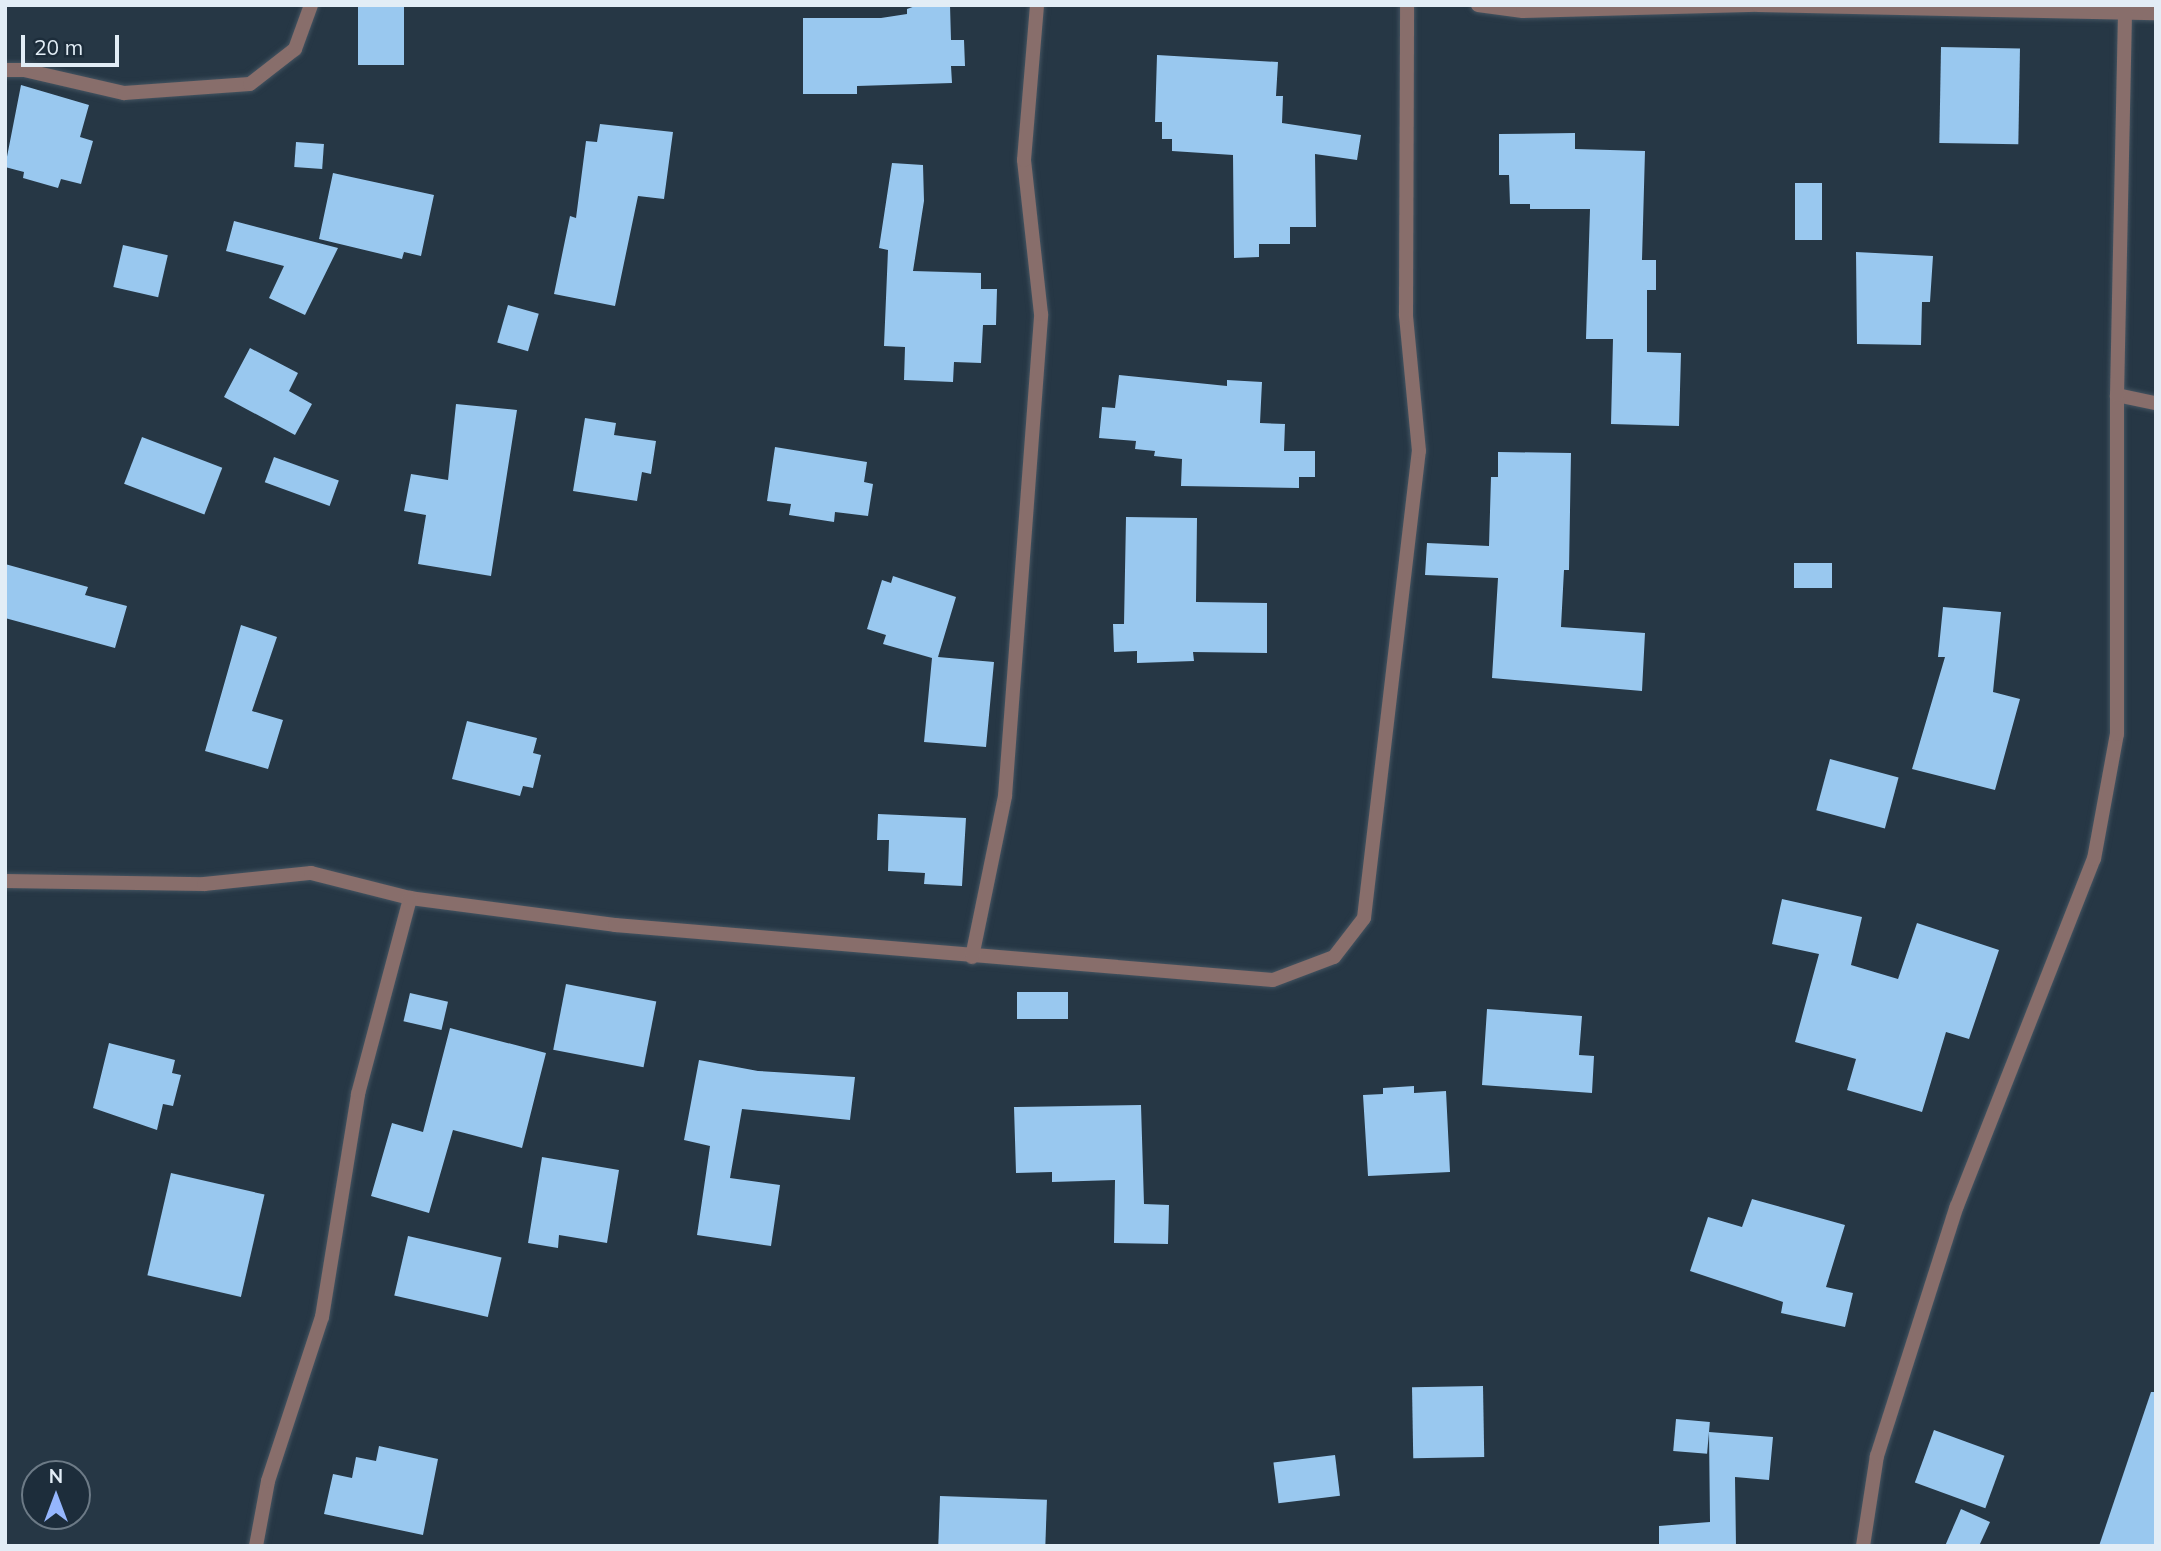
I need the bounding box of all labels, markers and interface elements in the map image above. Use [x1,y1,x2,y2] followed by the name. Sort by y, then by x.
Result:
[24,21,122,65] scale bar
[34,34,83,60] text: 20 m
[21,1460,91,1530] north arrow
[49,1464,63,1488] text: N

